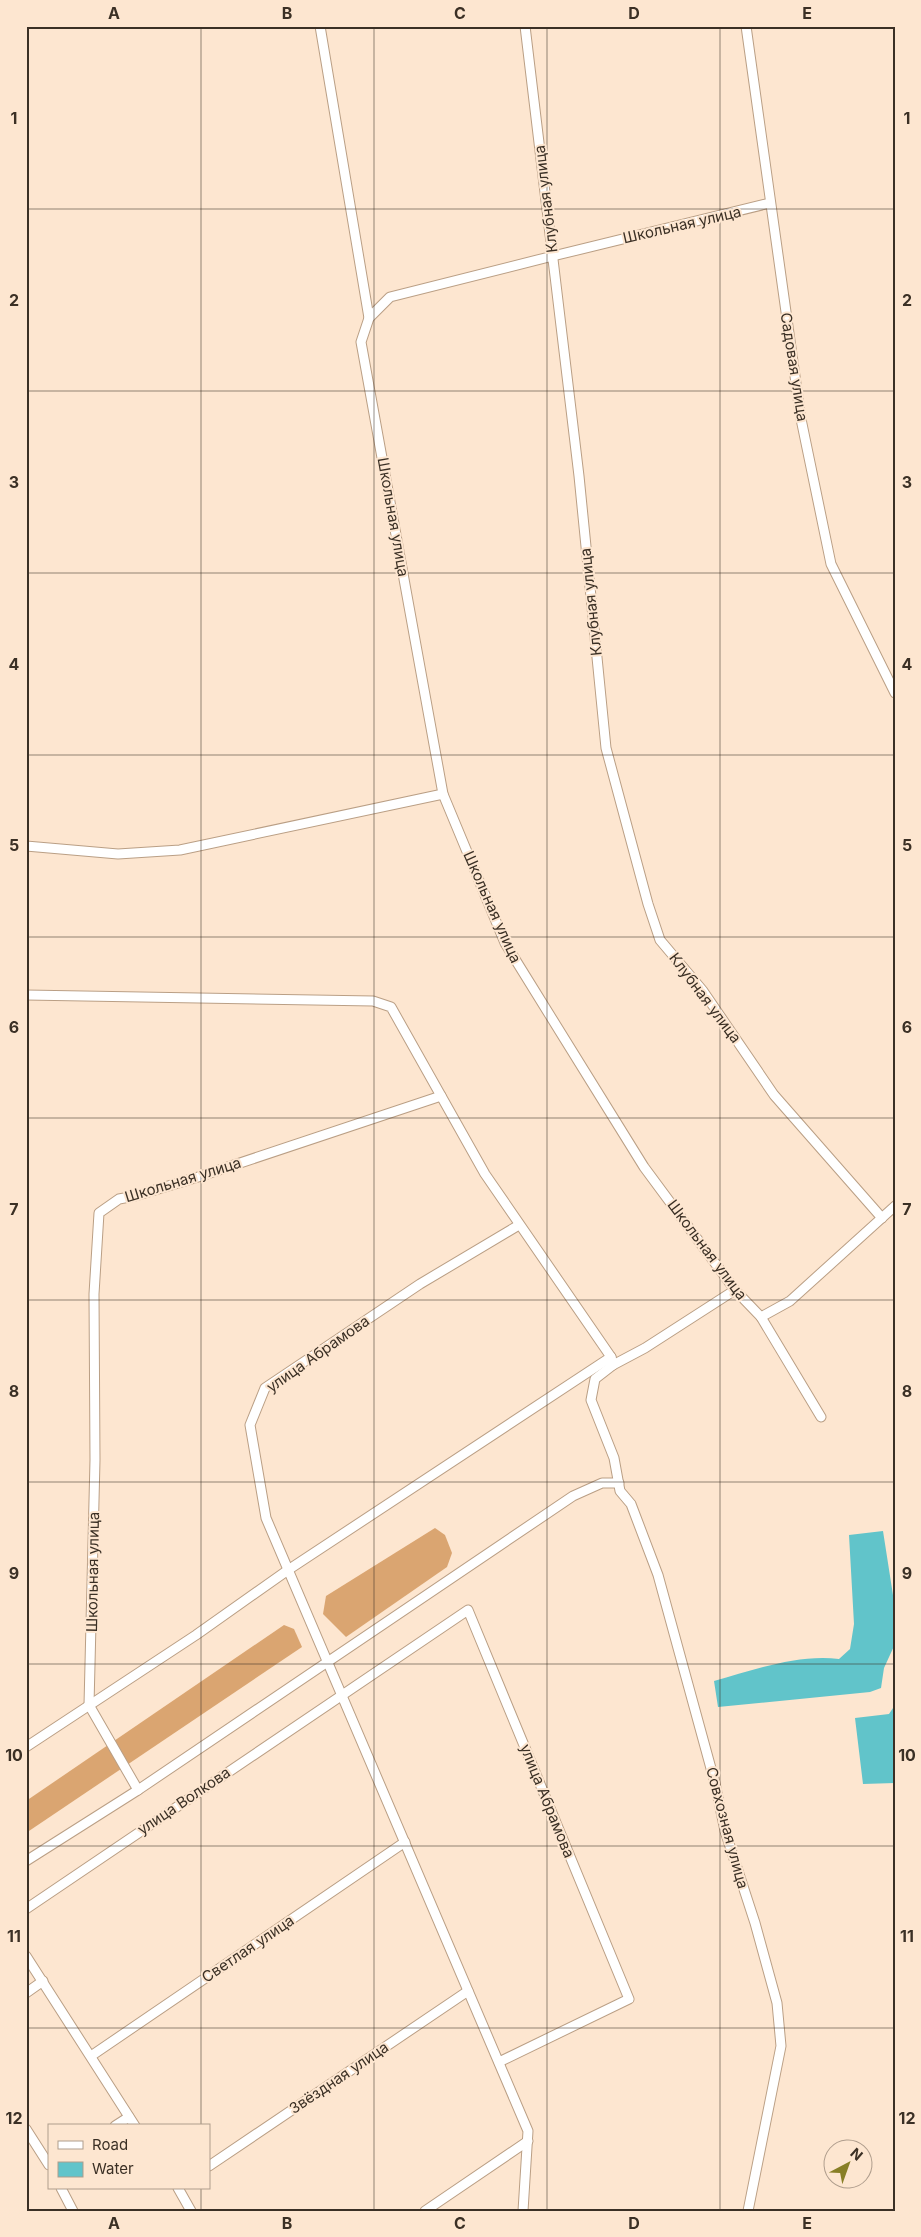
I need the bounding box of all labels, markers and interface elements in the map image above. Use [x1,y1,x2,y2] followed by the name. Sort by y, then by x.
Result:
[108,3,120,23] text: A
[282,3,292,23] text: B
[454,3,466,23] text: C
[628,3,640,23] text: D
[802,3,812,23] text: E
[11,108,17,128] text: 1
[904,108,910,128] text: 1
[529,144,562,254] street label: Клубная улица
[621,202,743,247] street label: Школьная улица
[9,290,19,310] text: 2
[902,290,912,310] text: 2
[777,311,812,423] street label: Садовая улица
[374,456,413,578] street label: Школьная улица
[9,472,19,492] text: 3
[902,472,912,492] text: 3
[575,547,606,657] street label: Клубная улица
[9,654,20,674] text: 4
[902,654,913,674] text: 4
[9,835,19,855] text: 5
[902,835,912,855] text: 5
[459,848,526,966] street label: Школьная улица
[665,949,746,1047] street label: Клубная улица
[9,1017,19,1037] text: 6
[902,1017,912,1037] text: 6
[122,1153,243,1206] street label: Школьная улица
[664,1196,751,1304] street label: Школьная улица
[9,1199,19,1219] text: 7
[902,1199,912,1219] text: 7
[263,1311,373,1396] street label: улица Абрамова
[9,1381,19,1401] text: 8
[902,1381,912,1401] text: 8
[82,1512,103,1632] street label: Школьная улица
[9,1563,19,1583] text: 9
[902,1563,912,1583] text: 9
[516,1741,579,1861] street label: улица Абрамова
[5,1745,23,1765] text: 10
[898,1745,916,1765] text: 10
[134,1763,234,1839] street label: улица Волкова
[702,1765,753,1891] street label: Совхозная улица
[198,1911,298,1986] street label: Светлая улица
[7,1926,21,1946] text: 11
[900,1926,914,1946] text: 11
[285,2037,392,2118] street label: Звёздная улица
[6,2108,22,2128] text: 12
[899,2108,915,2128] text: 12
[48,2124,210,2190] legend
[92,2135,128,2154] text: Road
[824,2140,874,2190] north arrow
[847,2144,866,2164] text: N
[92,2159,134,2178] text: Water
[108,2213,120,2233] text: A
[282,2213,292,2233] text: B
[454,2213,466,2233] text: C
[628,2213,640,2233] text: D
[802,2213,812,2233] text: E

